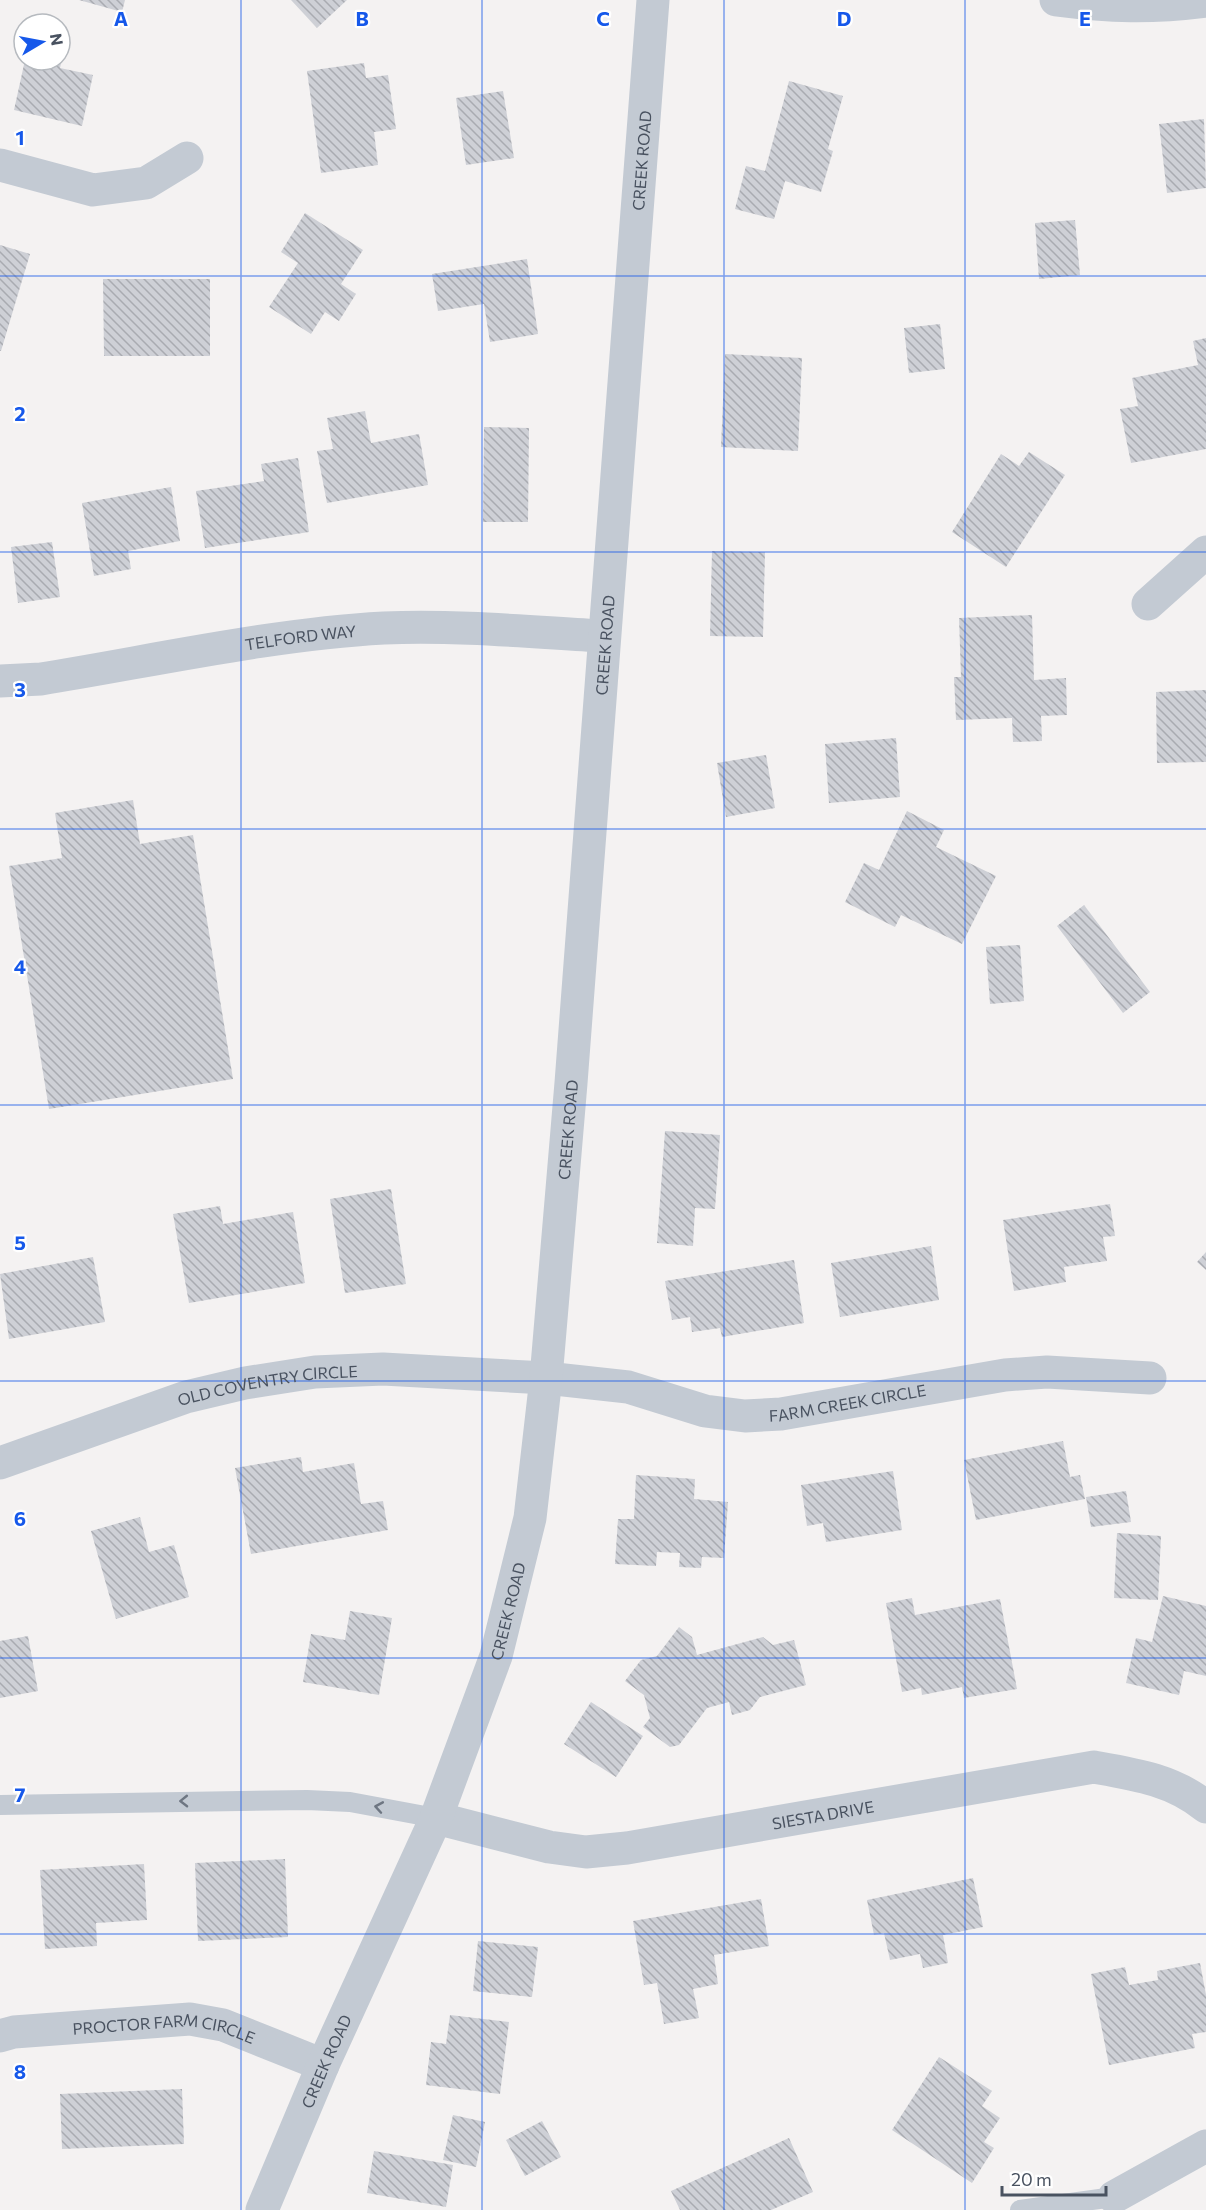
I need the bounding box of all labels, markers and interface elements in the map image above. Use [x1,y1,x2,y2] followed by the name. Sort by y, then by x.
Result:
[114,6,128,30] text: A
[355,6,369,30] text: B
[596,6,610,30] text: C
[837,6,851,30] text: D
[1079,6,1091,30] text: E
[12,12,72,72] north arrow
[47,32,68,47] text: N
[628,110,654,211] street label: CREEK ROAD
[15,125,25,149] text: 1
[14,401,26,425] text: 2
[591,594,617,696] street label: CREEK ROAD
[243,620,358,653] street label: TELFORD WAY
[14,677,26,701] text: 3
[14,954,26,978] text: 4
[553,1079,581,1180] street label: CREEK ROAD
[14,1230,26,1254] text: 5
[174,1361,358,1409] street label: OLD COVENTRY CIRCLE
[768,1379,927,1424] street label: FARM CREEK CIRCLE
[14,1506,26,1530] text: 6
[486,1560,528,1662] street label: CREEK ROAD
[15,1782,26,1806] text: 7
[180,1795,189,1807] one-way arrow
[770,1796,875,1832] street label: SIESTA DRIVE
[374,1801,384,1814] one-way arrow
[72,2009,258,2047] street label: PROCTOR FARM CIRCLE
[297,2011,354,2111] street label: CREEK ROAD
[14,2059,26,2083] text: 8
[1002,2159,1106,2197] scale bar
[1011,2168,1052,2190] text: 20 m

